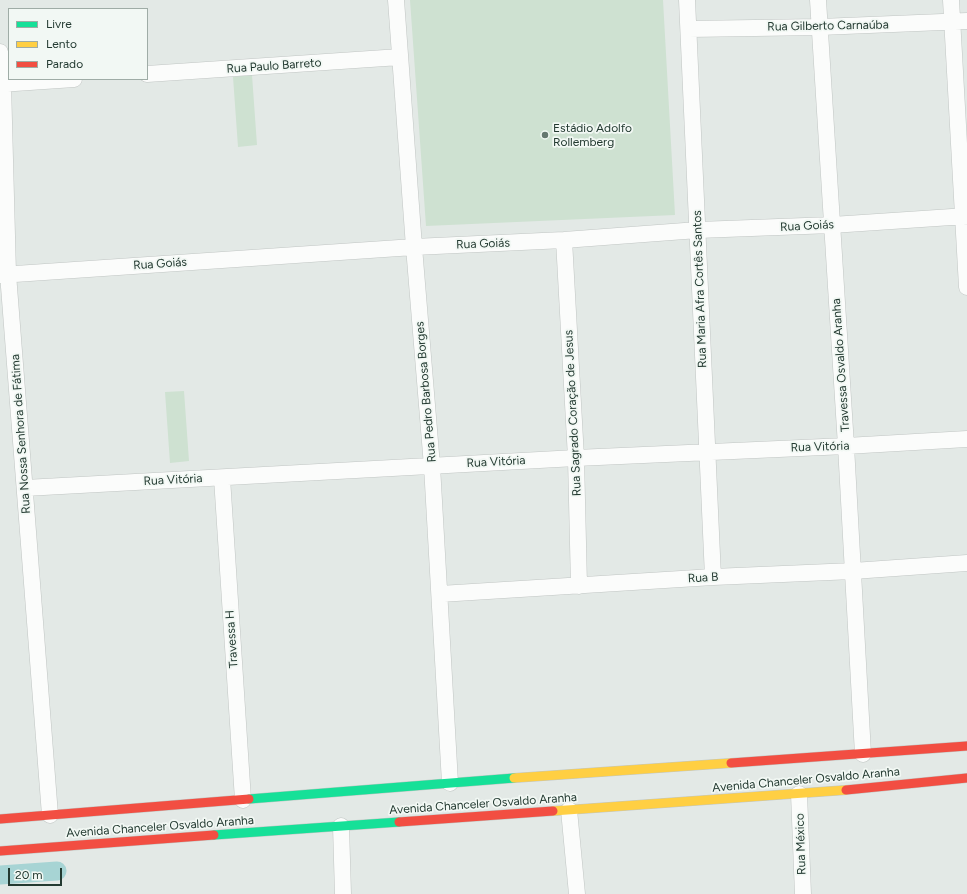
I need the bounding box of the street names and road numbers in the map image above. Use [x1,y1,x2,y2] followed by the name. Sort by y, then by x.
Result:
[767,18,889,34] street label: Rua Gilberto Carnaúba
[226,56,322,76] street label: Rua Paulo Barreto
[690,210,710,368] street label: Rua Maria Afra Cortês Santos
[780,217,834,235] street label: Rua Goiás
[456,236,510,252] street label: Rua Goiás
[133,255,187,273] street label: Rua Goiás
[829,298,853,432] street label: Travessa Osvaldo Aranha
[413,321,439,463] street label: Rua Pedro Barbosa Borges
[561,330,585,496] street label: Rua Sagrado Coração de Jesus
[8,354,34,514] street label: Rua Nossa Senhora de Fátima
[790,439,850,455] street label: Rua Vitória
[466,453,526,471] street label: Rua Vitória
[143,471,203,489] street label: Rua Vitória
[687,570,719,586] street label: Rua B
[223,610,241,668] street label: Travessa H
[712,765,900,795] street label: Avenida Chanceler Osvaldo Aranha
[389,790,577,818] street label: Avenida Chanceler Osvaldo Aranha
[66,813,254,841] street label: Avenida Chanceler Osvaldo Aranha
[793,813,809,875] street label: Rua México

